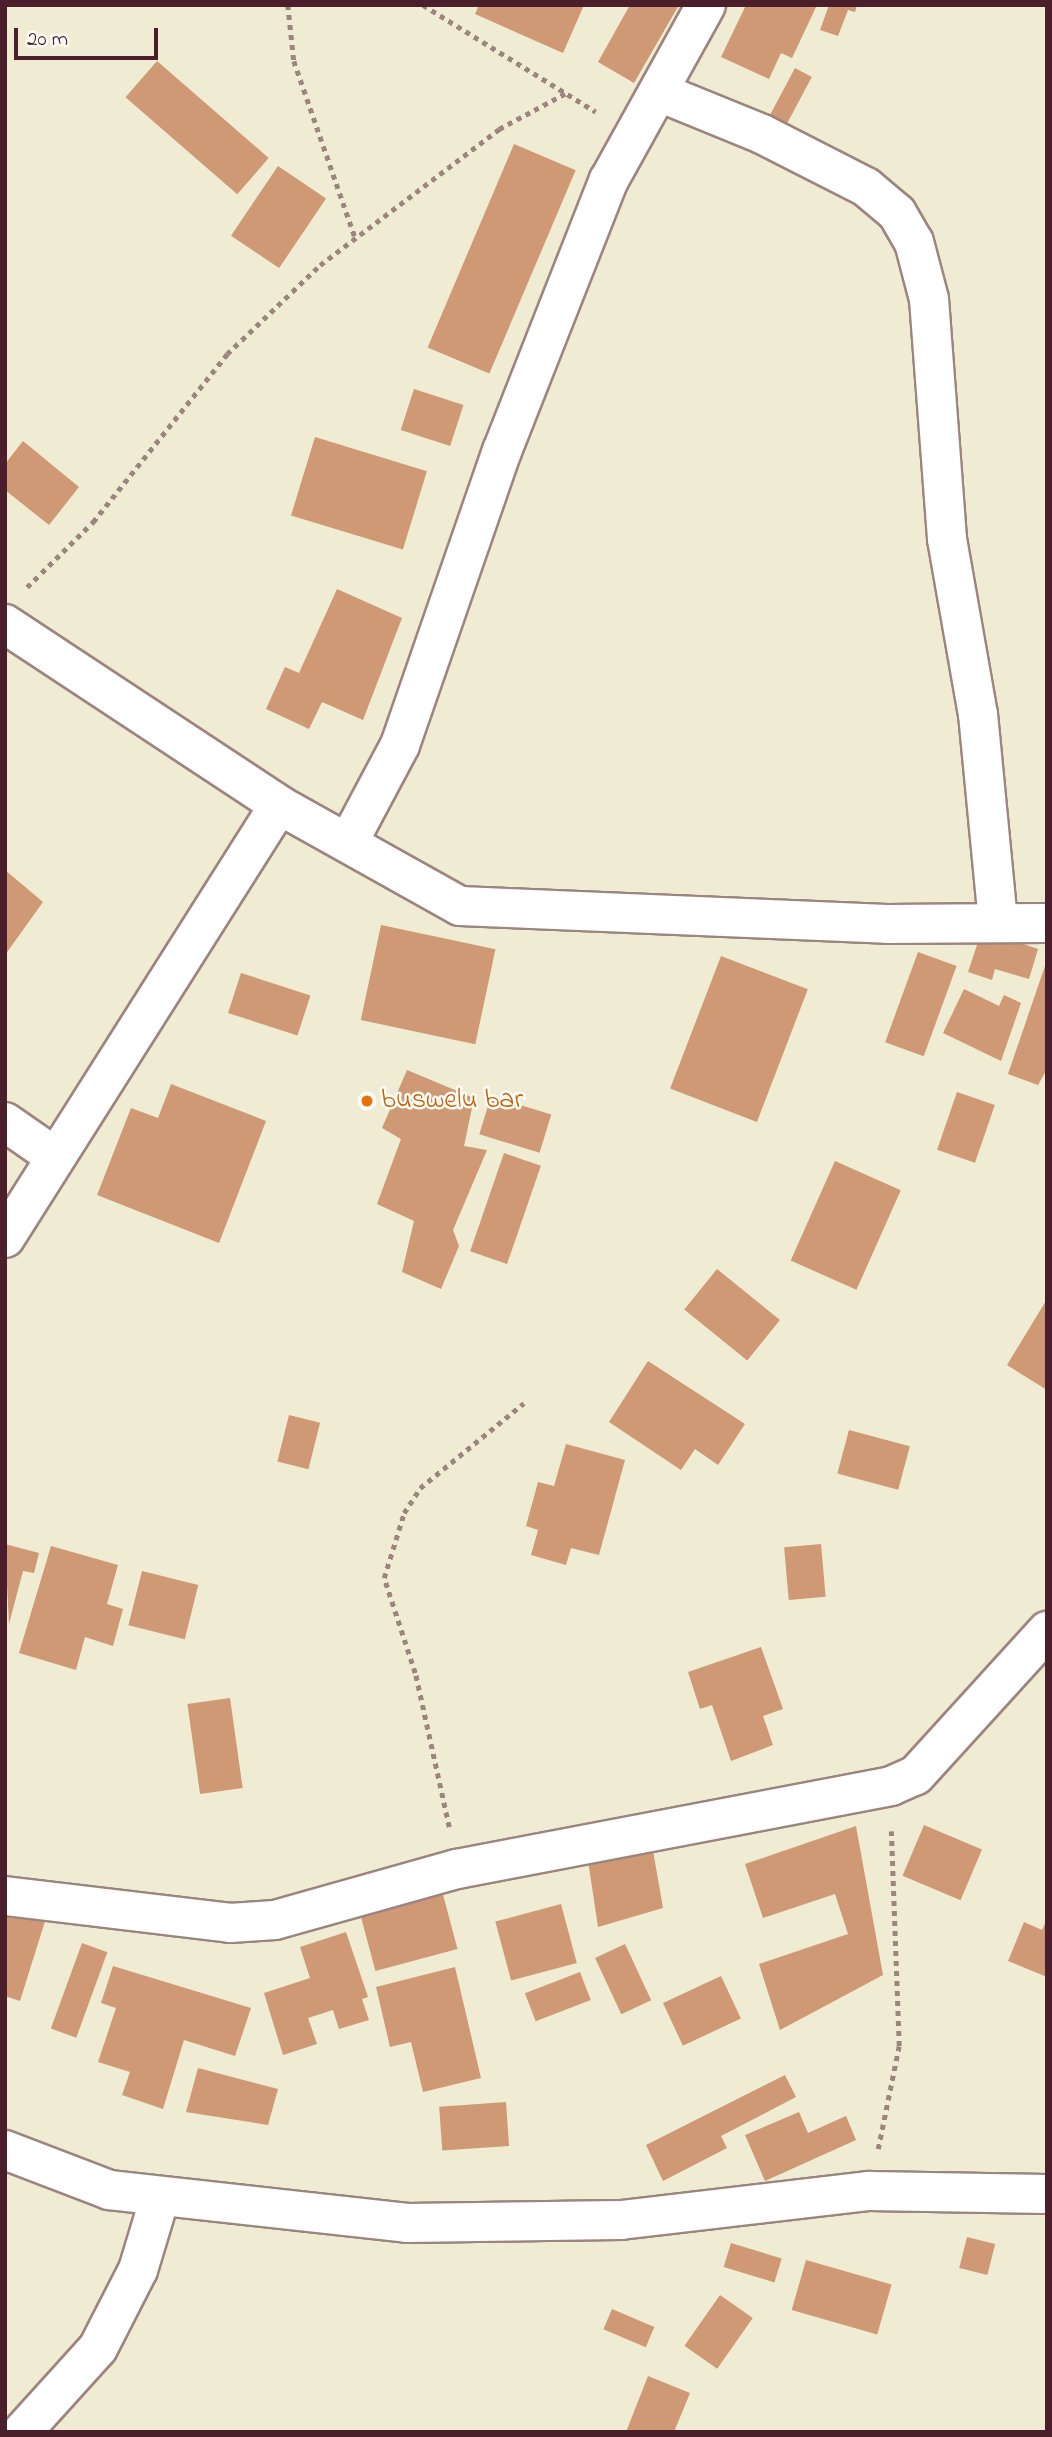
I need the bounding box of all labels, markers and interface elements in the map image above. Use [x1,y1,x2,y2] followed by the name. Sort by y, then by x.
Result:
[18,14,161,58] scale bar
[27,25,68,55] text: 20 m
[381,1084,523,1118] place label: buswelu bar
[359,1093,375,1109] marker: buswelu bar

